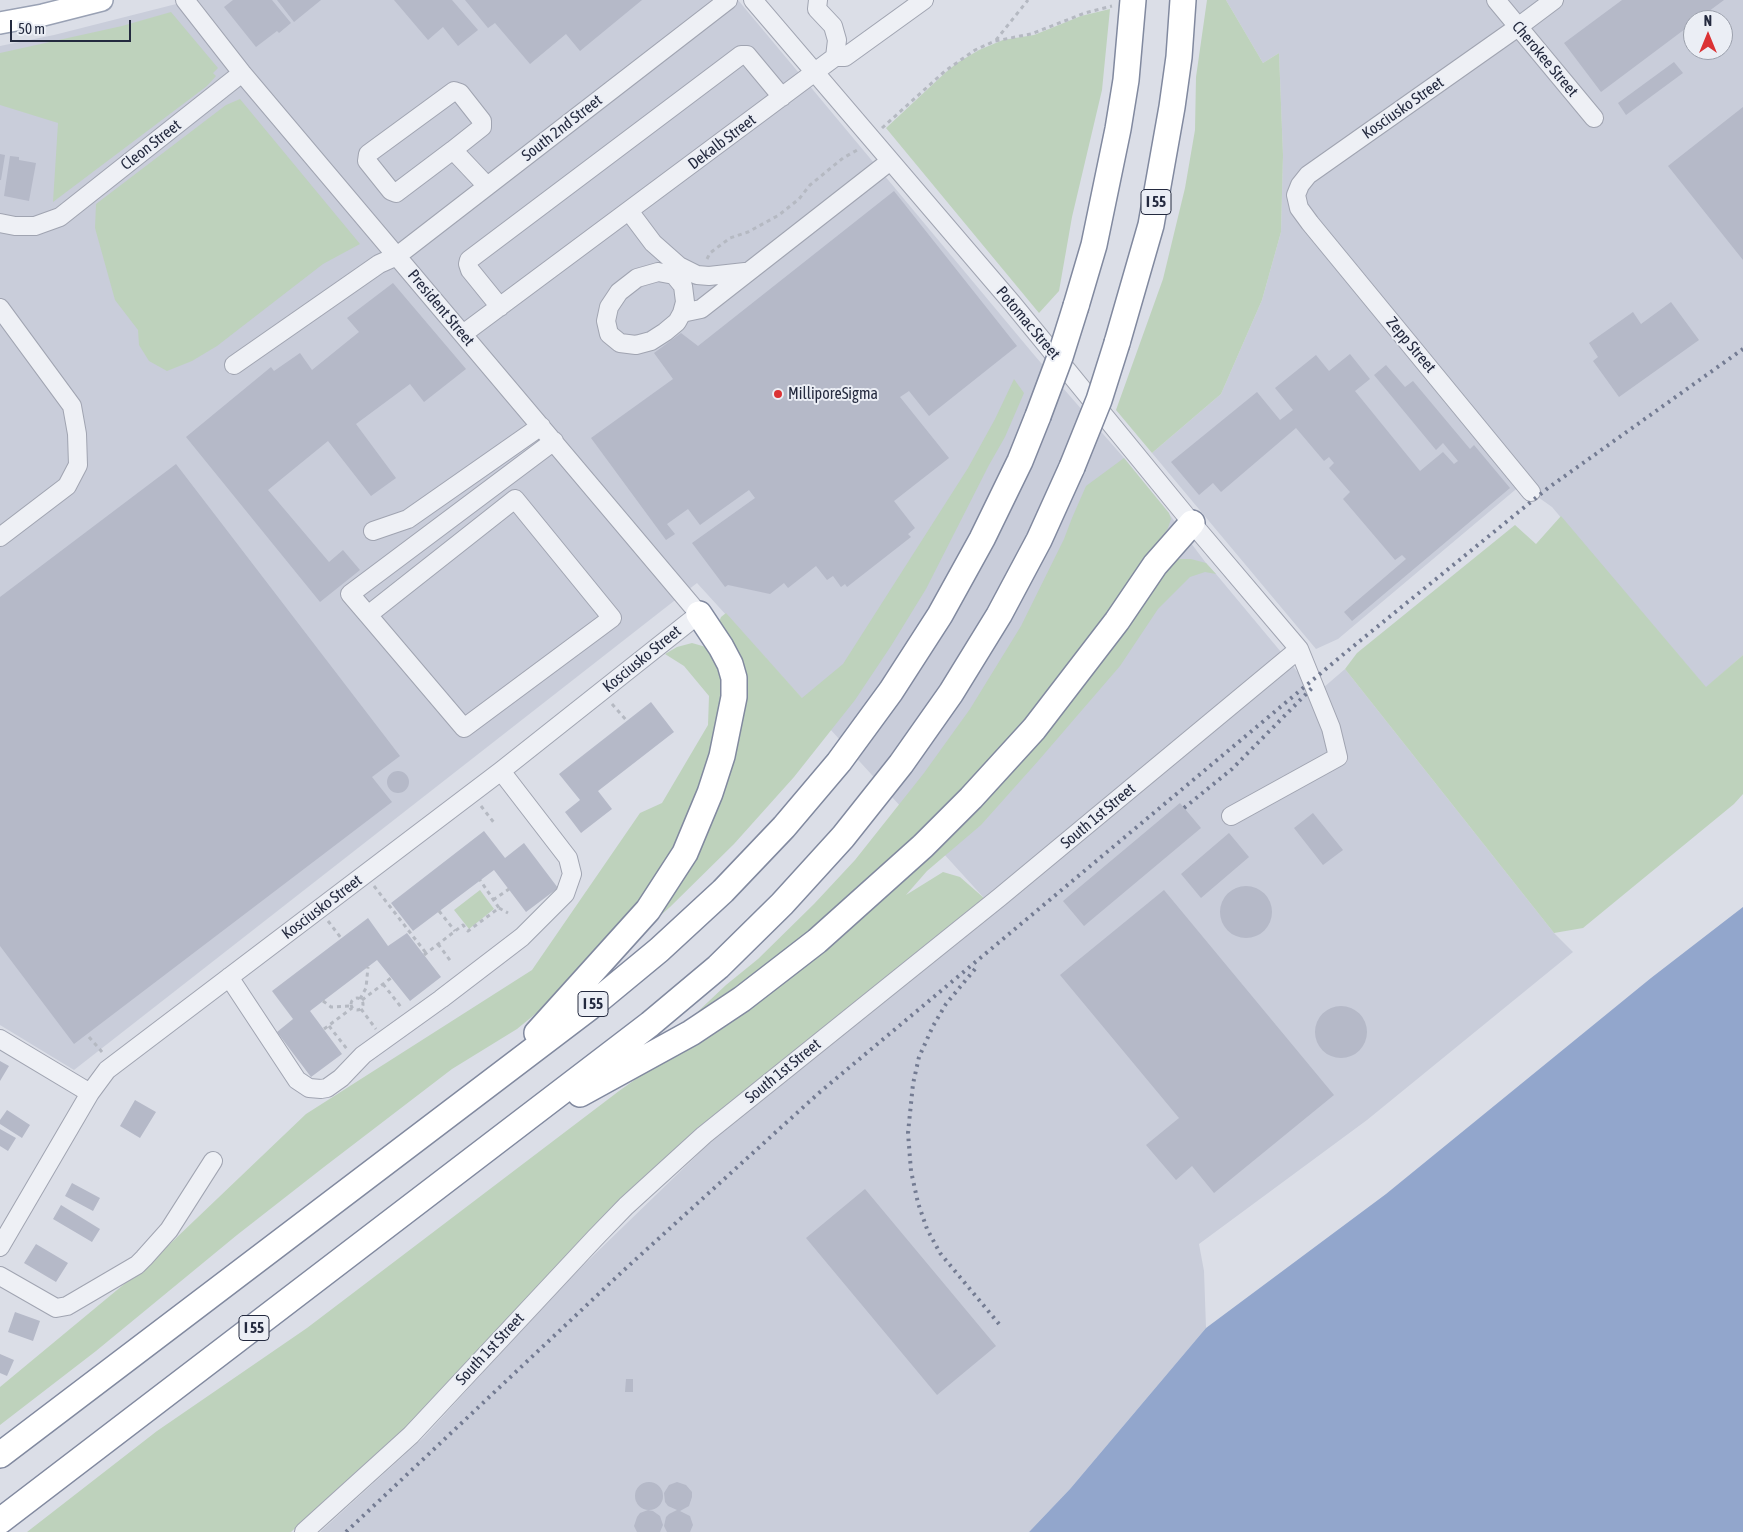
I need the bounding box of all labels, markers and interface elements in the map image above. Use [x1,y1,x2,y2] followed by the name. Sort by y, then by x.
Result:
[12,10,134,42] scale bar
[1683,10,1733,60] north arrow
[1704,13,1712,29] text: N
[1508,17,1582,101] street label: Cherokee Street
[18,20,45,37] text: 50 m
[1359,73,1447,143] street label: Kosciusko Street
[518,91,606,165] street label: South 2nd Street
[684,110,760,174] street label: Dekalb Street
[117,116,185,174] street label: Cleon Street
[1141,190,1171,214] road number: I 55
[404,266,478,350] street label: President Street
[992,283,1064,363] street label: Potomac Street
[1382,313,1440,377] street label: Zepp Street
[788,384,878,404] place label: MilliporeSigma
[772,388,784,400] marker: MilliporeSigma
[599,622,685,696] street label: Kosciusko Street
[1057,779,1139,853] street label: South 1st Street
[278,871,366,943] street label: Kosciusko Street
[578,992,608,1016] road number: I 55
[741,1035,825,1107] street label: South 1st Street
[452,1309,528,1389] street label: South 1st Street
[239,1316,269,1340] road number: I 55

